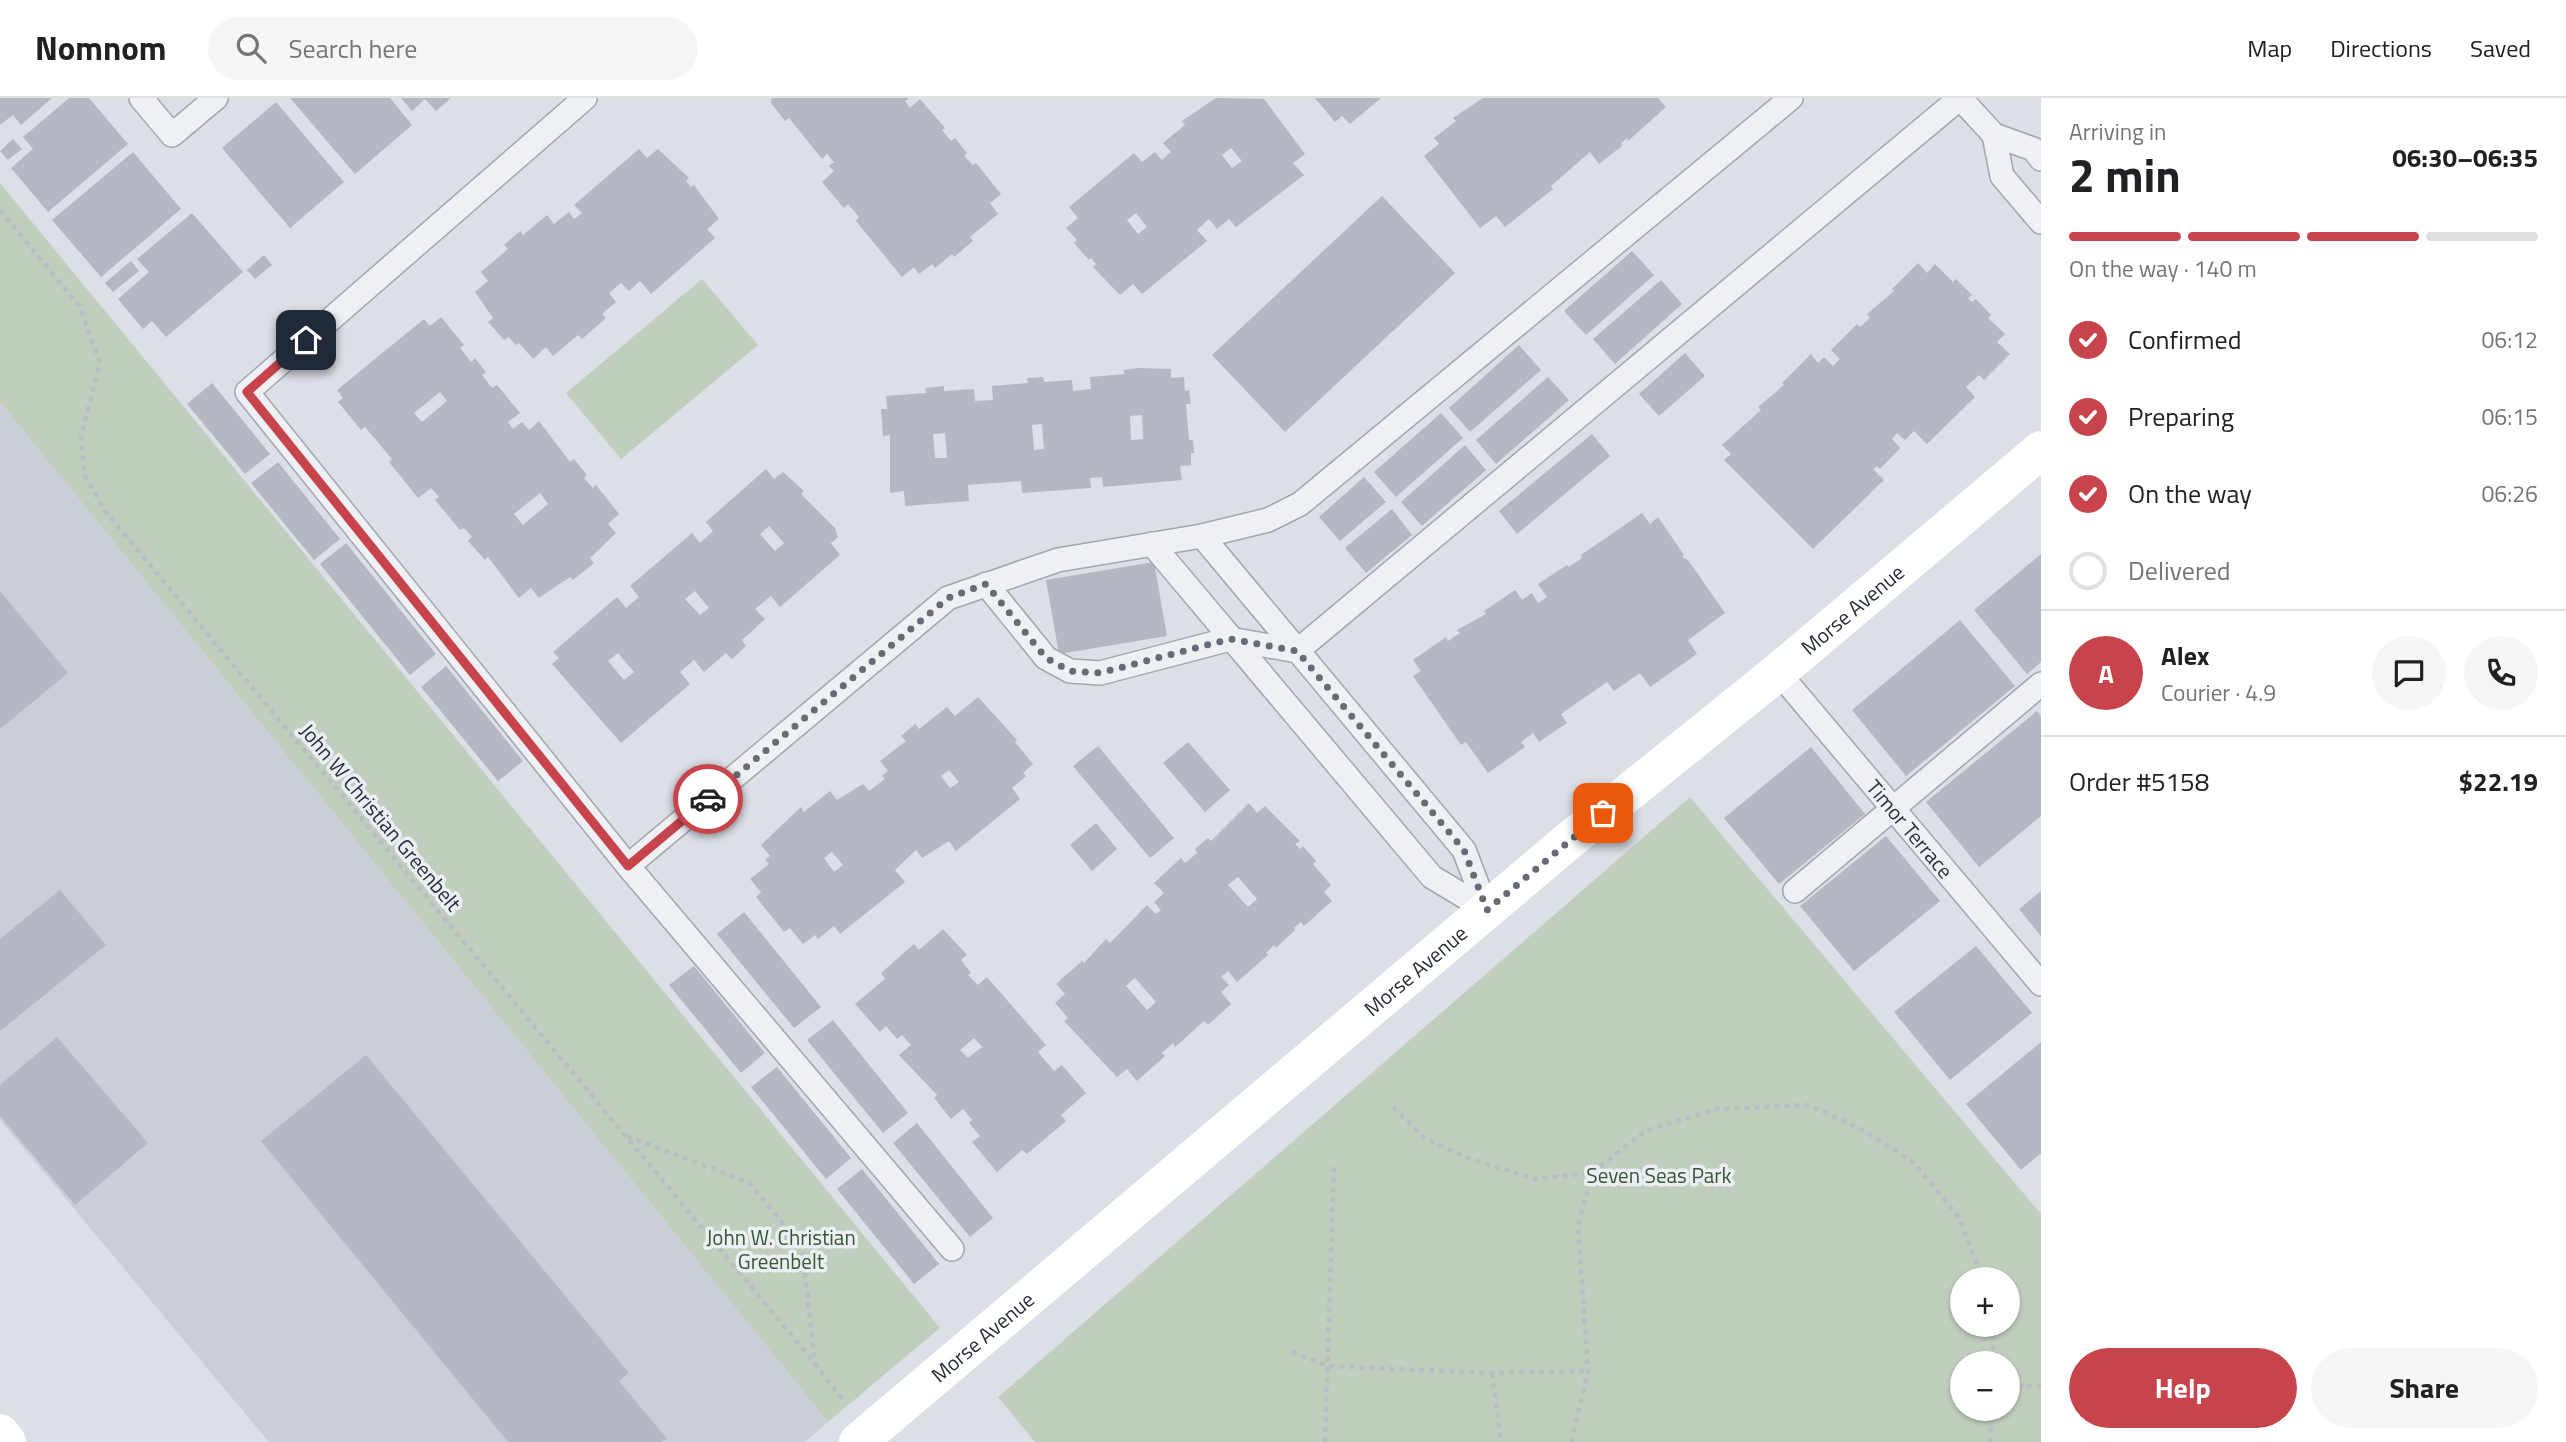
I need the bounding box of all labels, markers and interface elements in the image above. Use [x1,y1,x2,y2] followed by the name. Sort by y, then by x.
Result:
[208,17,698,80] search box
[35,23,166,73] text: Nomnom
[232,29,270,67] icon: search
[288,29,417,68] text: Search here
[2247,30,2292,66] text: Map
[2330,30,2432,66] text: Directions
[2470,30,2531,66] text: Saved
[2069,114,2166,149] text: Arriving in
[2392,138,2538,177] text: 06:30–06:35
[2069,140,2181,210] text: 2 min
[2069,251,2257,286] text: On the way · 140 m
[276,310,336,370] pin
[2128,320,2242,359] text: Confirmed
[287,321,325,359] icon: home
[2069,321,2107,359] icon: check
[2481,322,2538,357] text: 06:12
[2128,397,2234,436] text: Preparing
[2069,398,2107,436] icon: check
[2481,399,2538,434] text: 06:15
[2128,474,2252,513] text: On the way
[2069,475,2107,513] icon: check
[2481,476,2538,511] text: 06:26
[2128,551,2231,590] text: Delivered
[1794,556,1911,662] street label: Morse Avenue
[2161,636,2209,675] text: Alex
[2372,636,2446,710] button: chat
[2464,636,2538,710] button: phone
[2098,654,2114,693] text: A
[2161,675,2276,710] text: Courier · 4.9
[293,716,470,918] street label: John W Christian Greenbelt
[2069,762,2209,801] text: Order #5158
[2459,762,2538,801] text: $22.19
[673,764,743,834] courier
[1859,772,1961,885] street label: Timor Terrace
[689,780,727,818] icon: car
[1573,783,1633,843] pin
[1584,794,1622,832] icon: bag
[1357,917,1474,1024] street label: Morse Avenue
[1586,1159,1732,1191] park label: Seven Seas Park
[706,1221,856,1277] park label: John W. Christian Greenbelt
[1950,1267,2020,1421] map controls
[1950,1267,2020,1337] button: +
[924,1284,1041,1390] street label: Morse Avenue
[2069,1348,2297,1428] button: Help
[2311,1348,2538,1428] button: Share
[1950,1351,2020,1421] button: −

